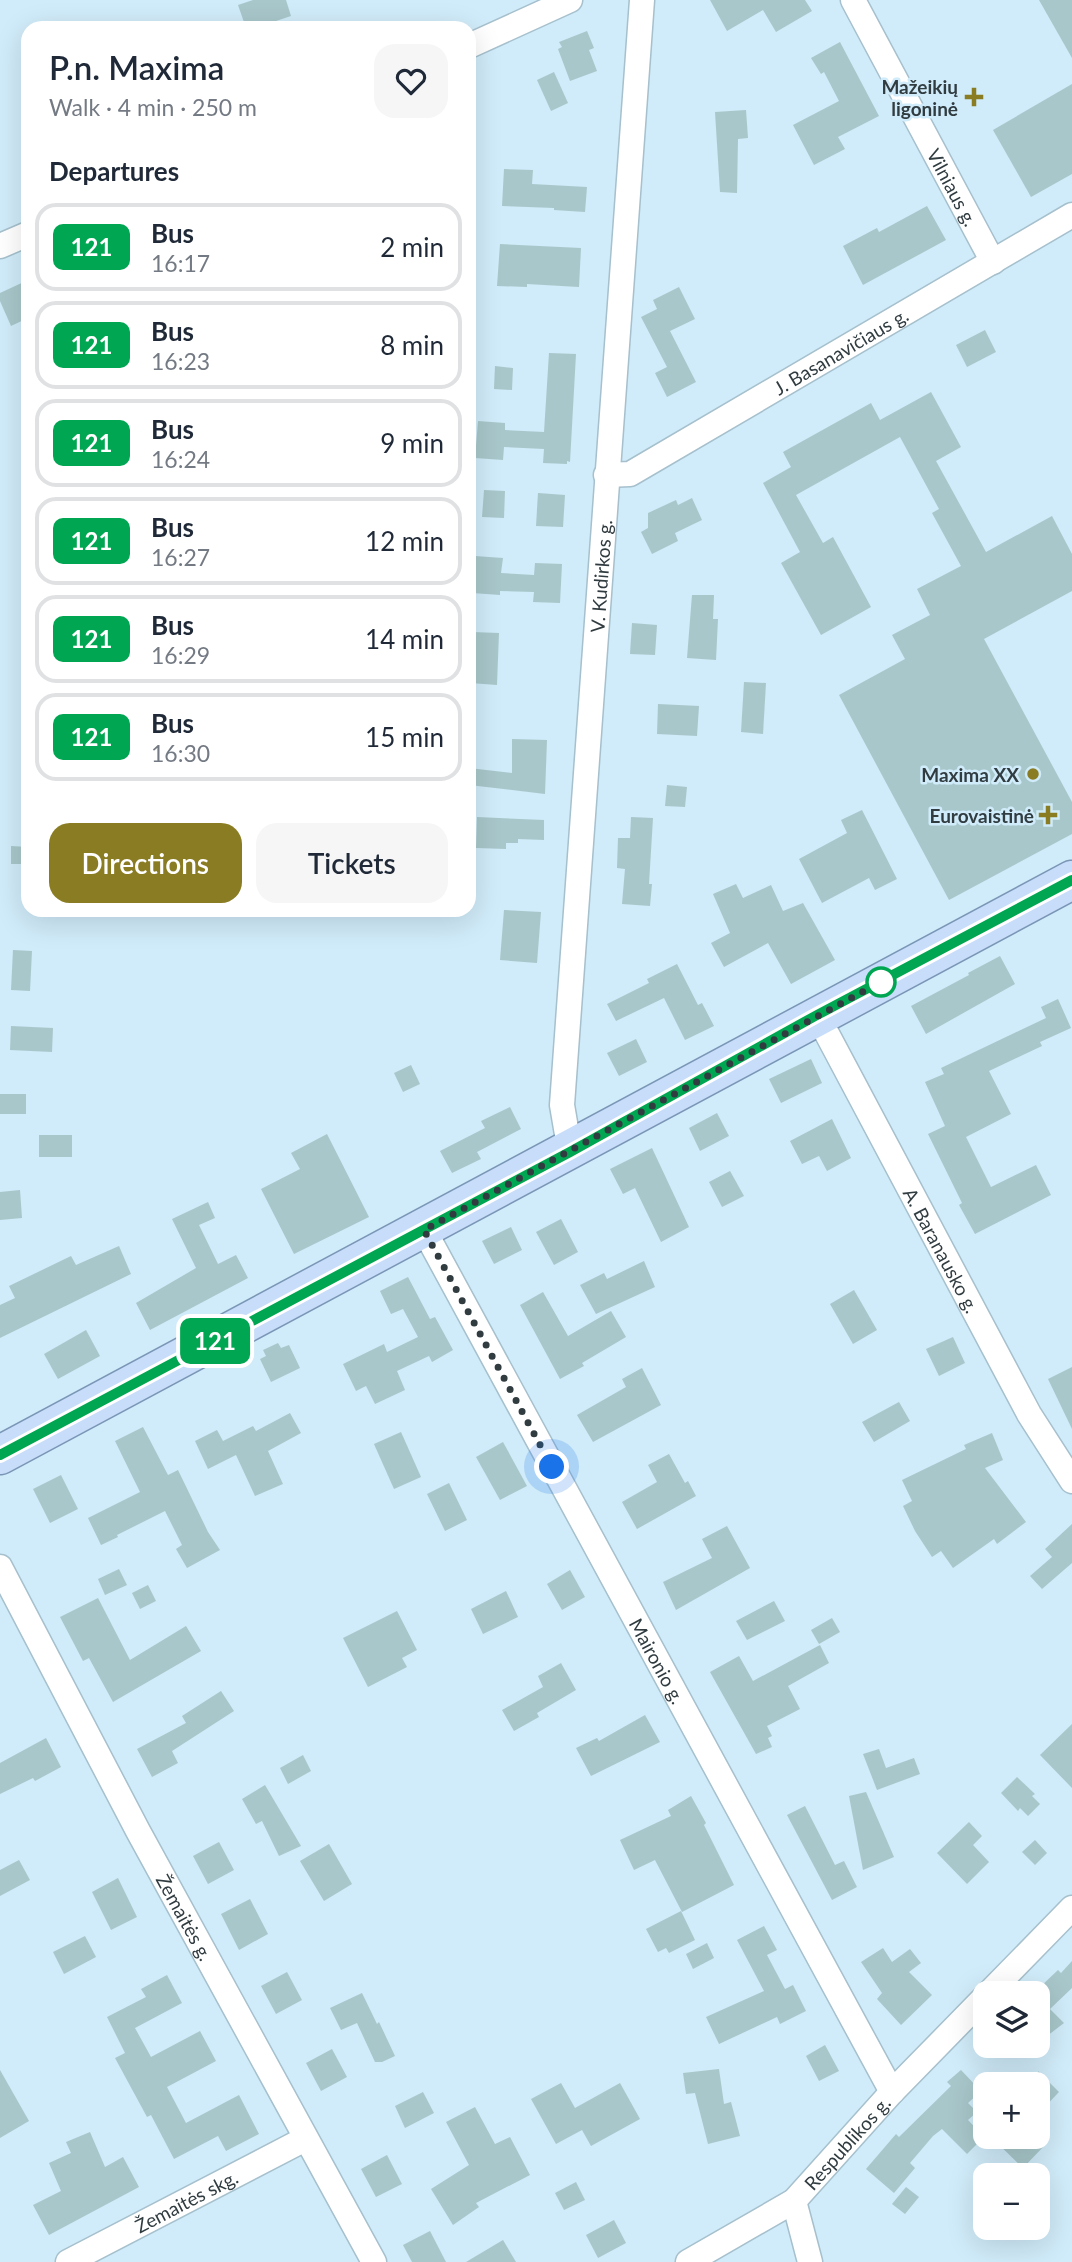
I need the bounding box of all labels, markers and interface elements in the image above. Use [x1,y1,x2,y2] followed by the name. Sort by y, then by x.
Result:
[374,44,448,118] button: heart
[49,47,224,87] text: P.n. Maxima
[881,75,958,120] place label: Mažeikių ligoninė
[964,87,984,107] marker: Mažeikių ligoninė
[49,93,257,121] text: Walk · 4 min · 250 m
[923,144,983,230] street label: Vilniaus g.
[49,155,179,187] text: Departures
[151,217,194,249] text: Bus
[380,231,444,263] text: 2 min
[71,232,112,261] text: 121
[151,249,210,277] text: 16:17
[769,302,912,399] street label: J. Basanavičiaus g.
[151,315,194,347] text: Bus
[380,329,444,361] text: 8 min
[71,330,112,359] text: 121
[151,347,210,375] text: 16:23
[151,413,194,445] text: Bus
[380,427,444,459] text: 9 min
[71,428,112,457] text: 121
[151,445,210,473] text: 16:24
[151,511,194,543] text: Bus
[585,519,616,633] street label: V. Kudirkos g.
[365,525,444,557] text: 12 min
[71,526,112,555] text: 121
[151,543,210,571] text: 16:27
[151,609,194,641] text: Bus
[365,623,444,655] text: 14 min
[71,624,112,653] text: 121
[151,641,210,669] text: 16:29
[151,707,194,739] text: Bus
[365,721,444,753] text: 15 min
[71,722,112,751] text: 121
[151,739,210,767] text: 16:30
[921,763,1019,786] place label: Maxima XX
[1025,766,1041,782] marker: Maxima XX
[930,804,1034,827] place label: Eurovaistinė
[1040,807,1056,823] marker: Eurovaistinė
[49,823,242,903] button: Directions
[256,823,448,903] button: Tickets
[866,967,896,997] unlabelled marker
[899,1184,984,1316] street label: A. Baranausko g.
[175,1318,255,1364] line badge: 121
[194,1326,236,1355] text: 121
[534,1449,569,1484] your location
[625,1614,690,1707] street label: Maironio g.
[152,1870,218,1964] street label: Žemaitės g.
[973,1981,1050,2240] map controls
[973,1981,1050,2058] button: layers
[973,2072,1050,2149] button: +
[799,2091,895,2194] street label: Respublikos g.
[973,2163,1050,2240] button: −
[131,2165,241,2237] street label: Žemaitės skg.

